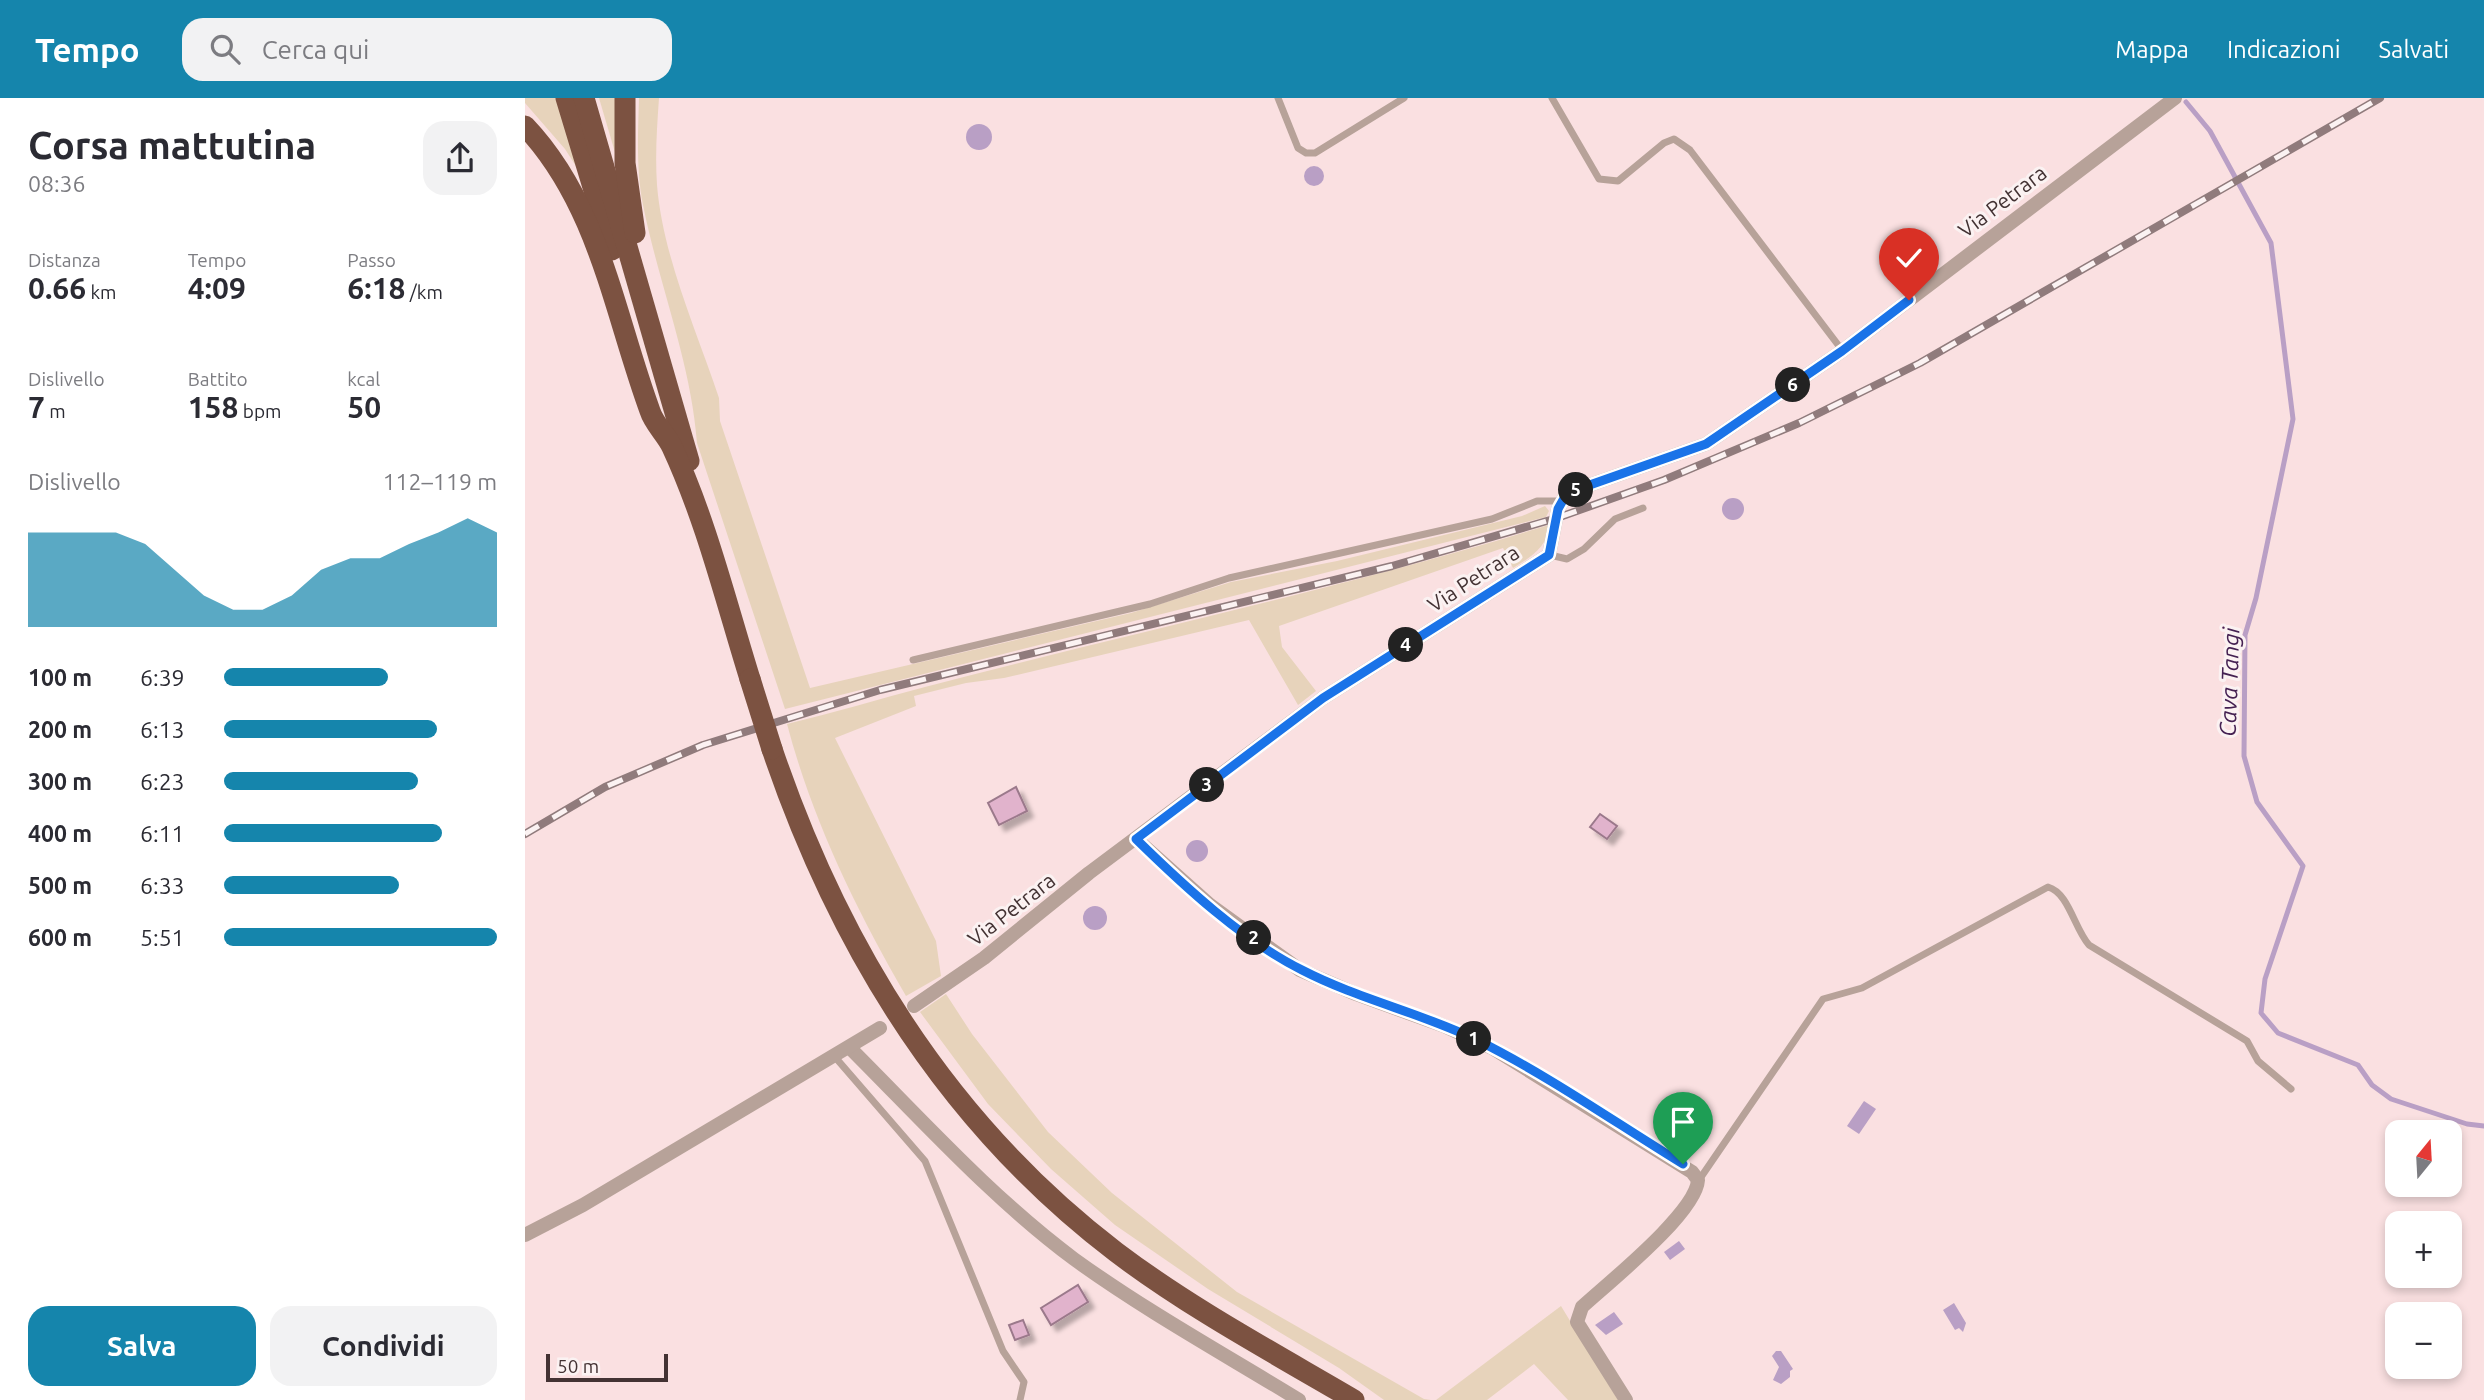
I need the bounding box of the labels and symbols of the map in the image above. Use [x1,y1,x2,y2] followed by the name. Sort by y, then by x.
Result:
[1953,160,2051,242] street label: Via Petrara
[1879,228,1939,300] pin
[1775,368,1811,402] pin: 6
[1559,472,1593,508] pin: 5
[1423,540,1523,616] street label: Via Petrara
[2215,626,2243,737] water label: Cava Tangi
[1389,628,1423,662] pin: 4
[1189,768,1225,802] pin: 3
[963,867,1059,951] street label: Via Petrara
[1237,920,1271,956] pin: 2
[1457,1021,1492,1056] pin: 1
[1653,1092,1713,1164] pin
[2385,1120,2462,1197] north arrow
[546,1351,669,1383] scale bar

